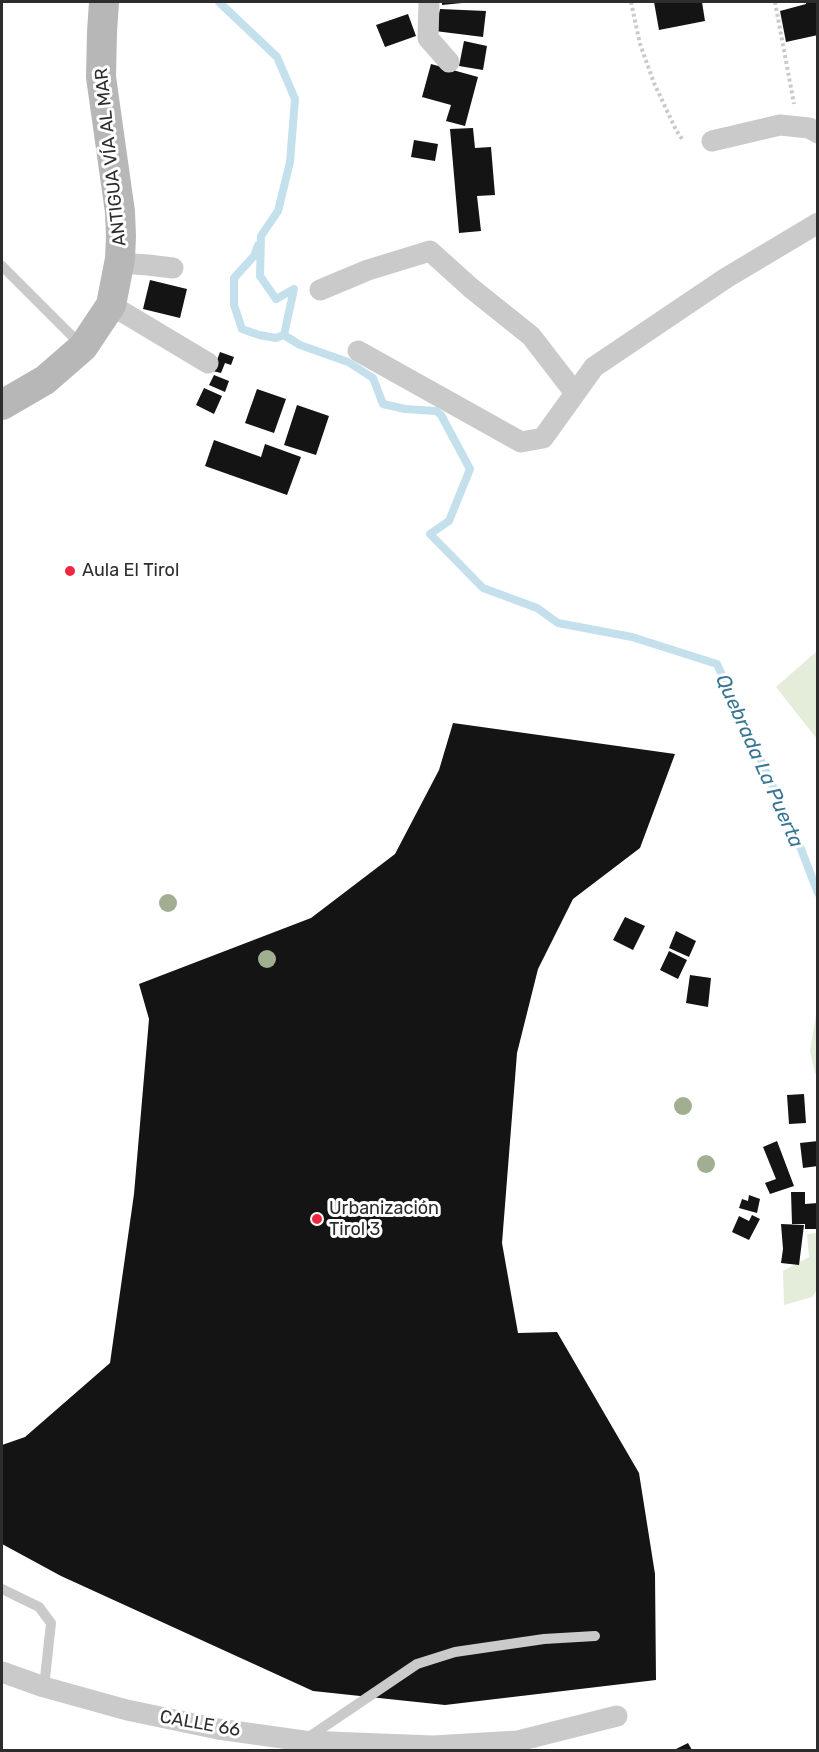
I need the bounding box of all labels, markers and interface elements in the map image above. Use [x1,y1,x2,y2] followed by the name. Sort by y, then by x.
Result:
[91,67,131,247] street label: ANTIGUA VÍA AL MAR
[82,560,179,582] place label: Aula El Tirol
[63,564,77,578] marker: Aula El Tirol
[710,670,808,852] water label: Quebrada La Puerta
[329,1198,439,1240] place label: Urbanización Tirol 3
[310,1212,324,1226] marker: Urbanización Tirol 3
[158,1706,242,1742] street label: CALLE 66

